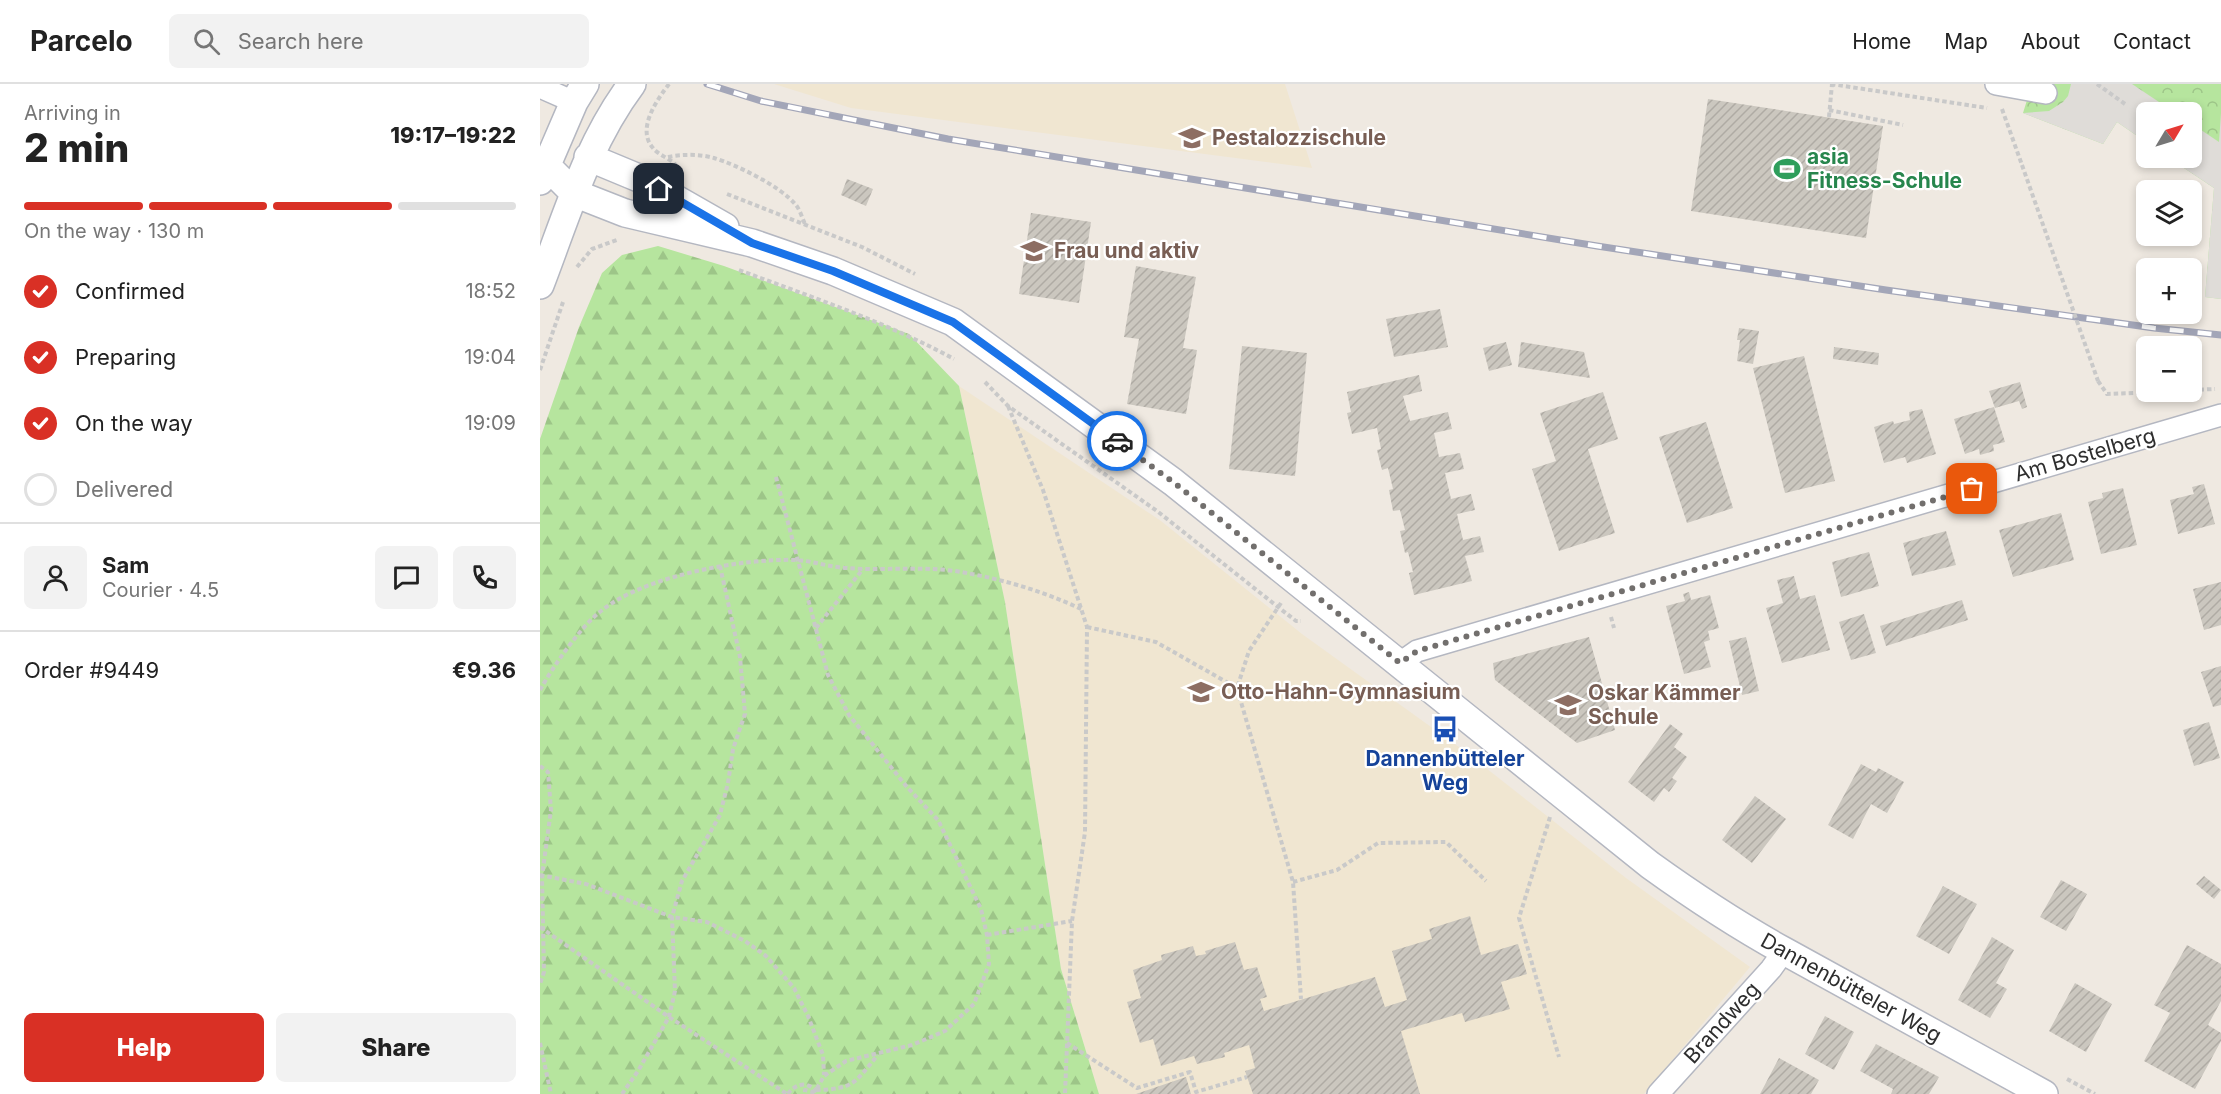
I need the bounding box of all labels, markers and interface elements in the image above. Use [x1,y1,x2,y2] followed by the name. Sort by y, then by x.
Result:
[169,14,589,68] search box
[30,24,133,58] text: Parcelo
[190,25,223,58] icon: search
[238,28,363,54] text: Search here
[1852,29,1911,54] text: Home
[1944,29,1988,54] text: Map
[2021,29,2080,54] text: About
[2113,29,2191,54] text: Contact
[24,101,121,125] text: Arriving in
[2136,102,2202,168] north arrow
[2136,102,2202,402] map controls
[390,122,516,148] text: 19:17–19:22
[1177,123,1207,153] school or university icon: Pestalozzischule
[24,124,129,171] text: 2 min
[1212,125,1386,150] place label: Pestalozzischule
[1807,144,1962,193] place label: asia Fitness-Schule
[1772,154,1802,184] sports icon: asia Fitness-Schule
[633,163,684,214] pin
[642,172,675,205] icon: home
[2136,180,2202,246] button: layers
[24,219,204,243] text: On the way · 130 m
[1019,236,1049,266] school or university icon: Frau und aktiv
[1054,238,1200,263] place label: Frau und aktiv
[2136,258,2202,324] button: +
[24,275,57,308] icon: check
[75,278,185,304] text: Confirmed
[465,279,516,303] text: 18:52
[2136,336,2202,402] button: −
[24,341,57,374] icon: check
[75,344,176,370] text: Preparing
[464,345,516,369] text: 19:04
[24,407,57,440] icon: check
[75,410,193,436] text: On the way
[465,411,516,435] text: 19:09
[1087,411,1147,471] courier
[2011,422,2158,487] street label: Am Bostelberg
[1101,425,1134,458] icon: car
[1946,463,1997,514] pin
[1955,472,1988,505] icon: bag
[75,476,173,502] text: Delivered
[24,546,87,609] button: person
[375,546,438,609] button: chat
[453,546,516,609] button: phone
[102,552,149,578] text: Sam
[102,578,219,602] text: Courier · 4.5
[24,657,159,683] text: Order #9449
[452,657,516,683] text: €9.36
[1186,677,1216,707] school or university icon: Otto-Hahn-Gymnasium
[1221,679,1461,704] place label: Otto-Hahn-Gymnasium
[1588,680,1741,729] place label: Oskar Kämmer Schule
[1553,690,1583,720] school or university icon: Oskar Kämmer Schule
[1430,714,1460,744] bus stop icon: Dannenbütteler Weg
[1365,746,1525,795] place label: Dannenbütteler Weg
[1756,927,1946,1048] street label: Dannenbütteler Weg
[1679,977,1765,1068] street label: Brandweg
[24,1013,264,1082] button: Help
[276,1013,516,1082] button: Share

